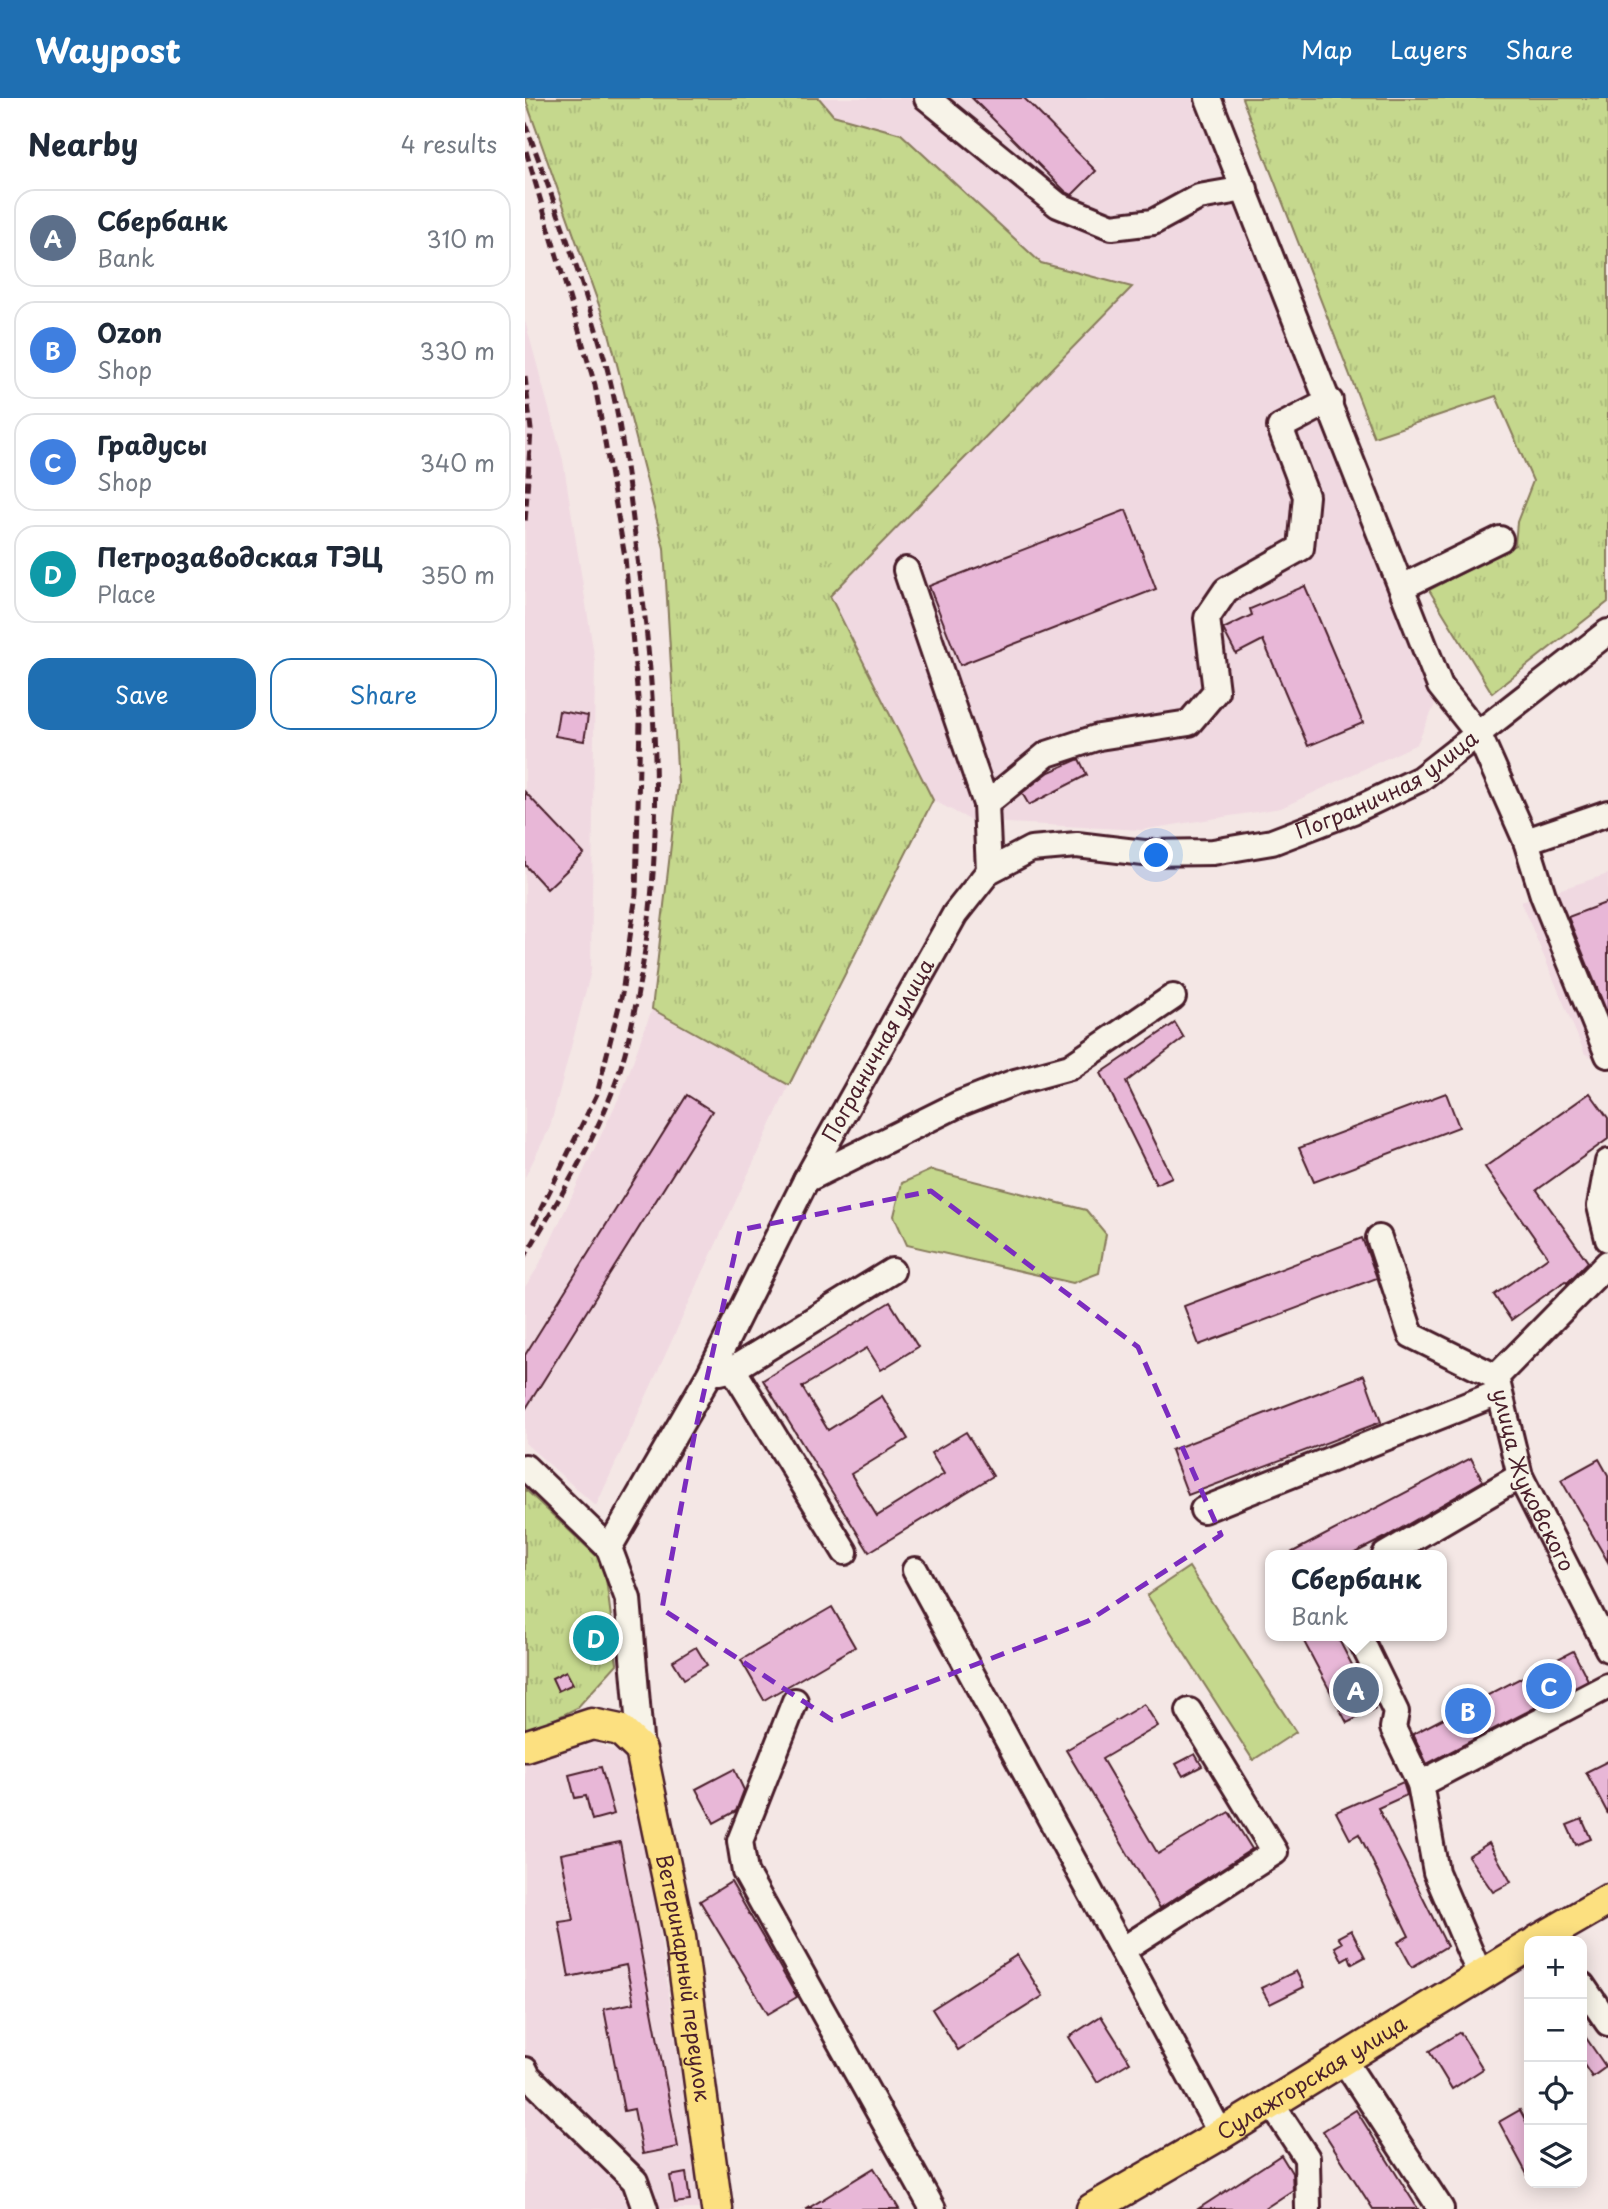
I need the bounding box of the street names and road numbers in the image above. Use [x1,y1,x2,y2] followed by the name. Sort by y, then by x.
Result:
[1290,721,1485,846] street label: Пограничная улица
[813,951,941,1147] street label: Пограничная улица
[1485,1385,1584,1577] street label: улица Жуковского
[649,1851,720,2104] street label: Ветеринарный переулок
[1210,2006,1413,2147] street label: Сулажгорская улица

